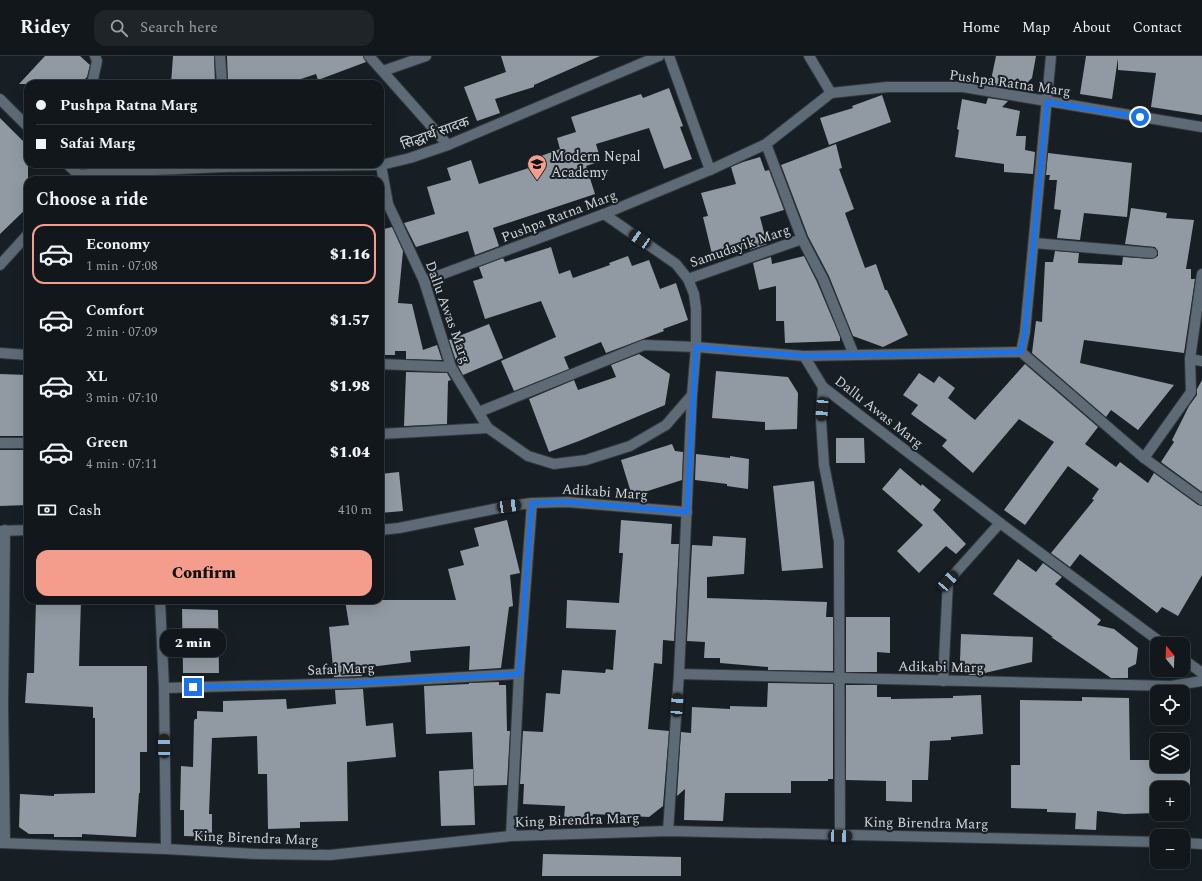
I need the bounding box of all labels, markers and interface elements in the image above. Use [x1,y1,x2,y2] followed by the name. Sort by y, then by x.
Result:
[94,10,374,46] search box
[20,13,70,42] text: Ridey
[140,16,218,39] text: Search here
[108,17,130,39] icon: search
[962,17,1000,38] text: Home
[1022,17,1050,38] text: Map
[1072,17,1111,38] text: About
[1133,17,1182,38] text: Contact
[948,64,1072,102] street label: Pushpa Ratna Marg
[60,94,198,117] text: Pushpa Ratna Marg
[1131,108,1149,126] route start
[398,111,472,155] street label: सिद्धार्थ सादक
[60,132,136,155] text: Safai Marg
[551,146,641,183] place label: Modern Nepal Academy
[526,153,548,181] school or university icon: Modern Nepal Academy
[498,184,620,248] street label: Pushpa Ratna Marg
[36,186,148,213] text: Choose a ride
[687,219,793,273] street label: Samudayik Marg
[627,227,653,251] car
[86,233,150,256] text: Economy
[38,236,74,272] icon: car
[330,243,370,266] text: $1.16
[86,256,158,276] text: 1 min · 07:08
[420,258,476,366] street label: Dallu Awas Marg
[86,299,144,322] text: Comfort
[38,302,74,338] icon: car
[330,309,370,332] text: $1.57
[86,322,158,342] text: 2 min · 07:09
[86,365,107,388] text: XL
[38,368,74,404] icon: car
[830,371,928,453] street label: Dallu Awas Marg
[330,375,370,398] text: $1.98
[86,388,158,408] text: 3 min · 07:10
[815,397,829,421] car
[86,431,128,454] text: Green
[38,434,74,470] icon: car
[330,441,370,464] text: $1.04
[86,454,158,474] text: 4 min · 07:11
[561,479,649,505] street label: Adikabi Marg
[496,498,522,514] car
[36,499,58,521] icon: cash
[68,499,101,522] text: Cash
[338,500,372,520] text: 410 m
[36,550,372,596] button: Confirm
[936,568,960,594] car
[160,629,226,657] callout: 2 min
[175,633,211,653] text: 2 min
[1150,637,1190,677] north arrow
[1150,637,1190,869] map controls
[898,656,984,678] street label: Adikabi Marg
[307,657,375,681] street label: Safai Marg
[184,678,202,696] route end
[1150,685,1190,725] button: locate
[670,693,684,717] car
[1150,733,1190,773] button: layers
[158,734,170,758] car
[1150,781,1190,821] button: +
[514,807,640,833] street label: King Birendra Marg
[863,811,989,835] street label: King Birendra Marg
[193,825,319,851] street label: King Birendra Marg
[1150,829,1190,869] button: −
[828,830,852,842] car

